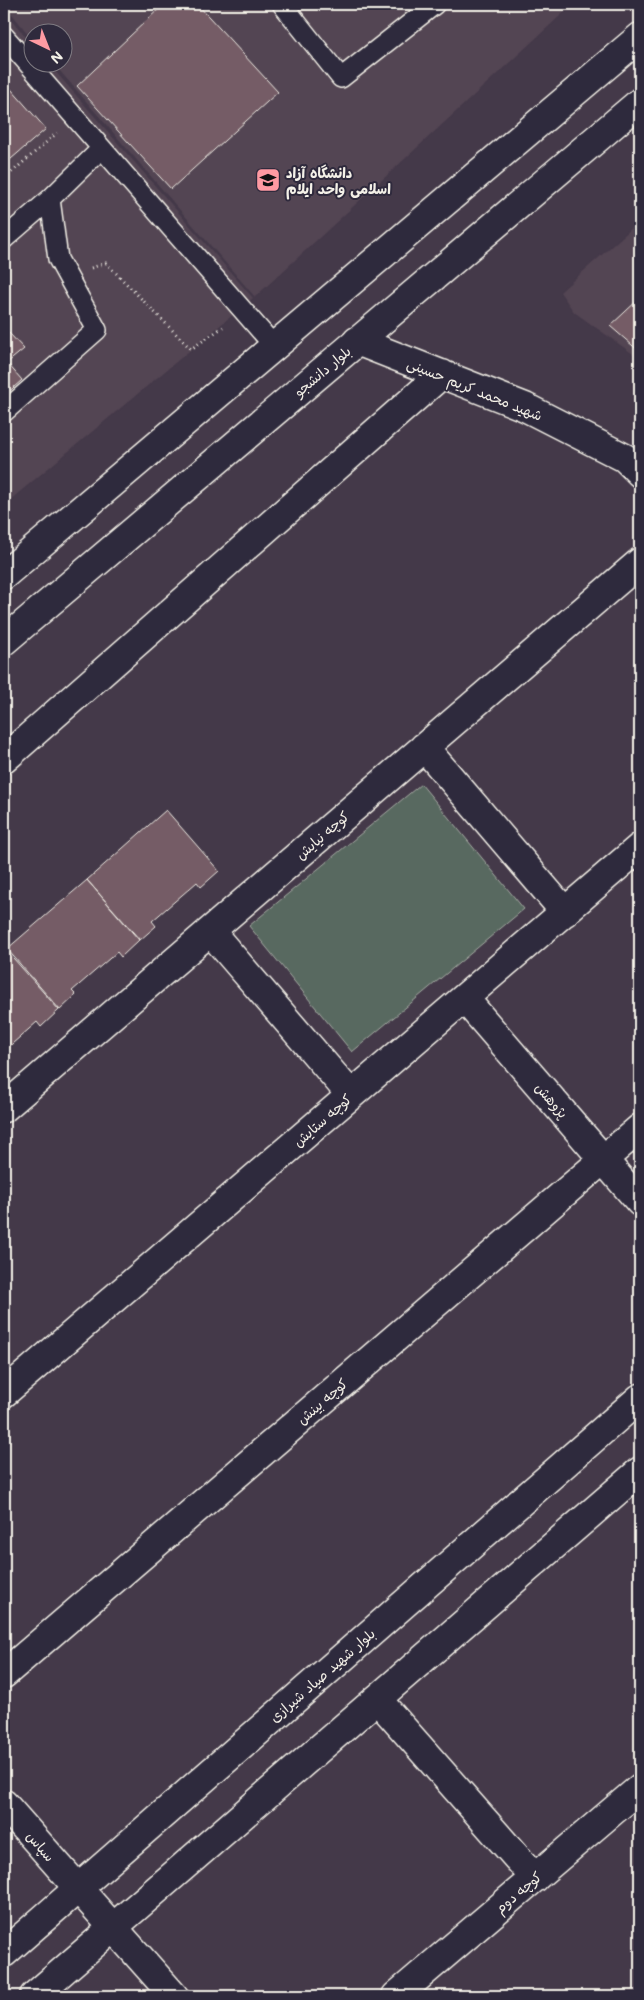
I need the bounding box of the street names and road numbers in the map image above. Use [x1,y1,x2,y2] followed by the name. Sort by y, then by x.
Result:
[288,341,355,401] street label: بلوار دانشجو
[404,353,545,427] street label: شهید محمد‌ کریم حسینی
[291,806,353,864] street label: كوچه نيايش
[530,1078,573,1123] street label: پژوهش
[289,1089,356,1152] street label: کوچه ستایش
[293,1374,352,1429] street label: کوچه بینش
[265,1624,379,1726] street label: بلوار شهید صیاد شیرازی
[22,1827,60,1866] street label: سپاس
[491,1867,547,1919] street label: کوچه دوم

